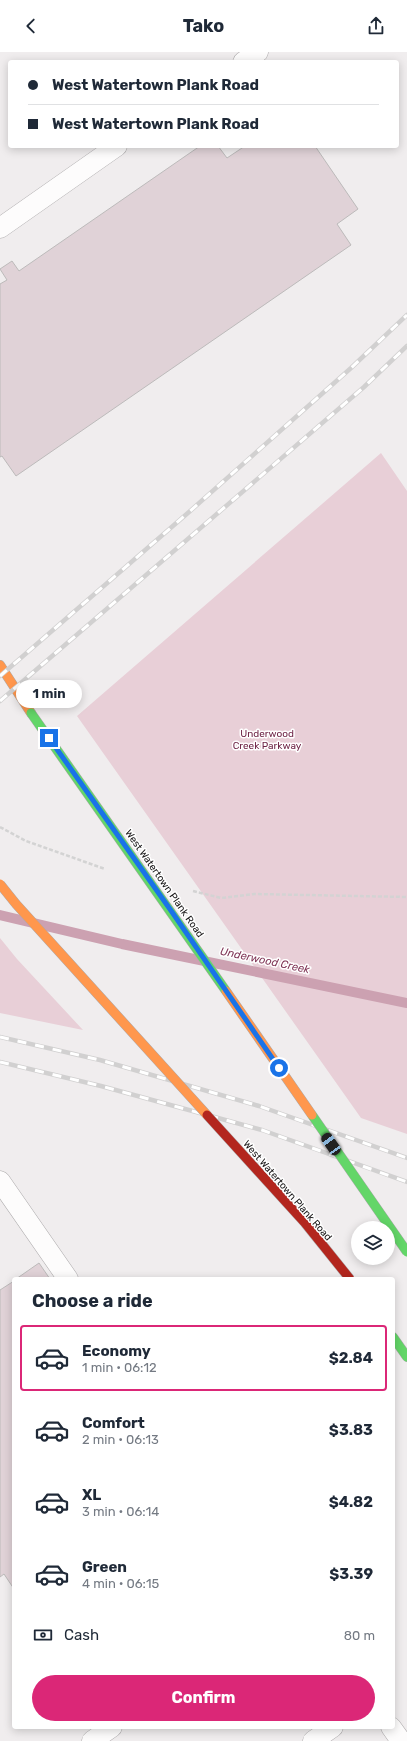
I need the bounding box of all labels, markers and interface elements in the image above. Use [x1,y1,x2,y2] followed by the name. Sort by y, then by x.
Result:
[20,15,42,37] icon: back
[183,15,224,37] text: Tako
[365,15,387,37] icon: share
[52,76,259,94] text: West Watertown Plank Road
[52,115,259,133] text: West Watertown Plank Road
[16,680,82,708] callout: 1 min
[32,686,66,701] text: 1 min
[233,728,302,752] park label: Underwood Creek Parkway
[40,729,58,747] route end
[122,827,206,940] street label: West Watertown Plank Road
[219,945,311,976] water label: Underwood Creek
[270,1059,288,1077] route start
[319,1131,343,1157] car
[240,1138,334,1243] street label: West Watertown Plank Road
[351,1221,395,1265] map controls
[351,1221,395,1265] button: layers
[32,1290,153,1312] text: Choose a ride
[34,1340,70,1376] icon: car
[82,1342,151,1360] text: Economy
[329,1349,373,1367] text: $2.84
[82,1360,157,1375] text: 1 min · 06:12
[34,1412,70,1448] icon: car
[82,1414,145,1432] text: Comfort
[329,1421,373,1439] text: $3.83
[82,1432,159,1447] text: 2 min · 06:13
[34,1484,70,1520] icon: car
[82,1486,101,1504] text: XL
[329,1493,373,1511] text: $4.82
[82,1504,159,1519] text: 3 min · 06:14
[34,1556,70,1592] icon: car
[82,1558,127,1576] text: Green
[329,1565,373,1583] text: $3.39
[82,1576,159,1591] text: 4 min · 06:15
[32,1624,54,1646] icon: cash
[64,1626,99,1644] text: Cash
[344,1628,375,1643] text: 80 m
[32,1675,375,1721] button: Confirm

